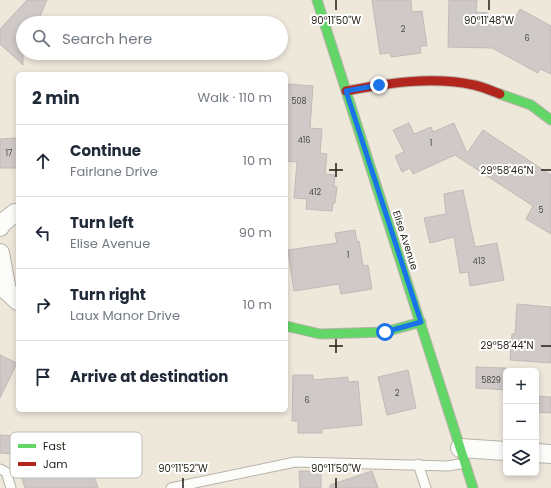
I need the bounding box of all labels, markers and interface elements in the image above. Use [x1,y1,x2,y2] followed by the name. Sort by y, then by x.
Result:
[311,13,361,28] text: 90°11'50"W
[464,13,514,28] text: 90°11'48"W
[16,16,288,60] search box
[401,24,406,35] house number: 2
[30,27,52,49] icon: search
[62,28,152,49] text: Search here
[524,33,530,44] house number: 6
[370,76,388,94] route end
[32,86,80,110] text: 2 min
[198,88,272,107] text: Walk · 110 m
[291,96,307,107] house number: 508
[298,135,310,146] house number: 416
[430,138,432,149] house number: 1
[70,140,141,161] text: Continue
[6,148,13,159] house number: 17
[32,150,54,172] icon: ahead
[243,151,272,170] text: 10 m
[70,162,158,181] text: Fairlane Drive
[481,163,533,178] text: 29°58'46"N
[309,187,321,198] house number: 412
[538,205,544,216] house number: 5
[389,208,422,272] street label: Elise Avenue
[70,212,134,233] text: Turn left
[32,222,54,244] icon: left
[239,223,272,242] text: 90 m
[70,234,150,253] text: Elise Avenue
[347,250,349,261] house number: 1
[473,256,485,267] house number: 413
[70,284,146,305] text: Turn right
[32,294,54,316] icon: right
[243,295,272,314] text: 10 m
[70,306,180,325] text: Laux Manor Drive
[376,323,394,341] route start
[481,338,533,353] text: 29°58'44"N
[32,366,54,388] icon: arrive
[70,366,228,387] text: Arrive at destination
[503,368,539,476] map controls
[503,368,539,404] button: +
[481,375,501,386] house number: 5829
[395,388,400,399] house number: 2
[304,395,310,406] house number: 6
[503,404,539,440] button: −
[10,432,142,478] legend
[43,438,66,454] text: Fast
[503,440,539,476] button: layers
[43,456,68,472] text: Jam
[158,461,208,476] text: 90°11'52"W
[311,461,361,476] text: 90°11'50"W

